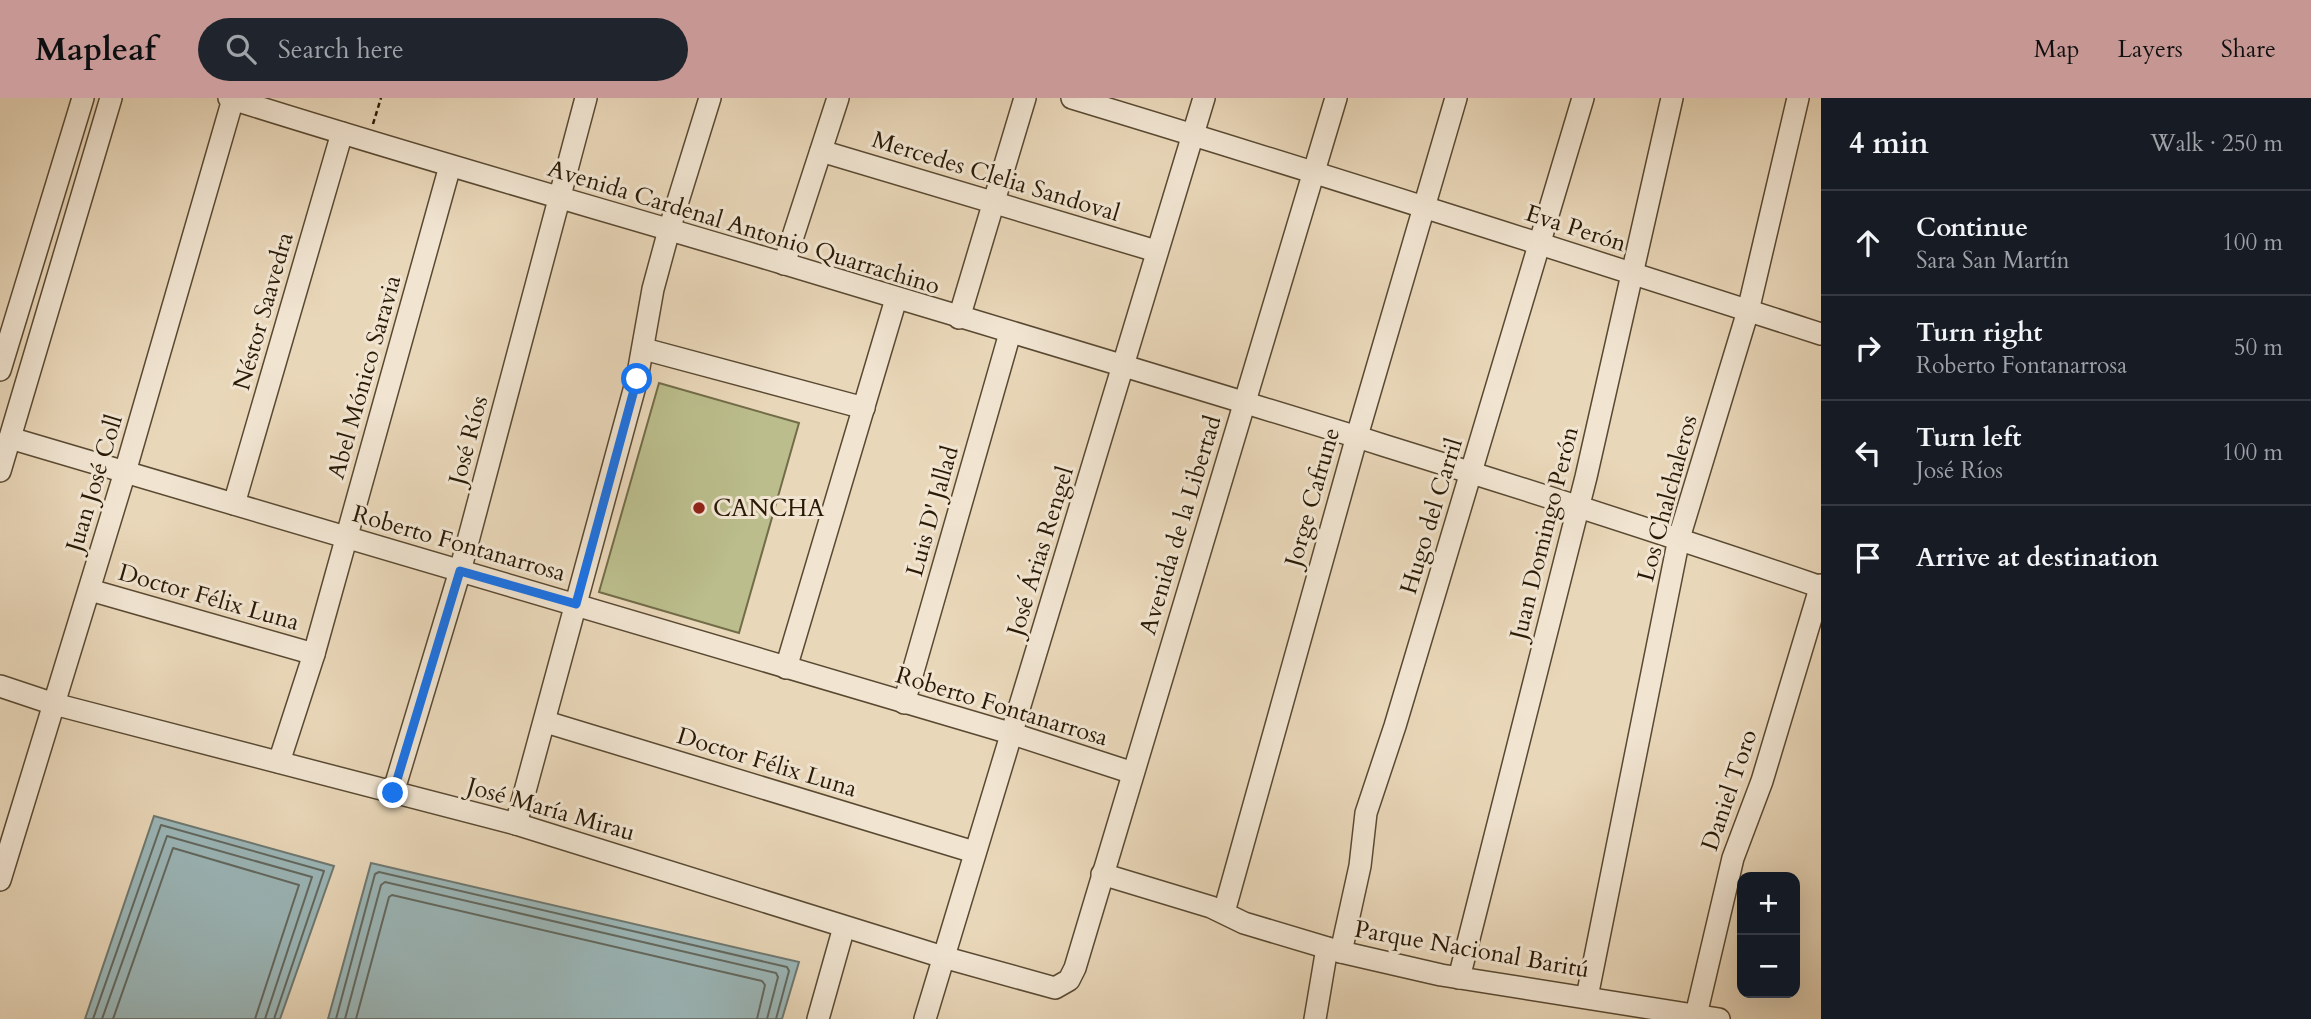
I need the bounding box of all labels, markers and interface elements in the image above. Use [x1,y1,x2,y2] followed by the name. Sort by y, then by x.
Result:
[198,18,688,81] search box
[35,27,156,72] text: Mapleaf
[222,30,260,68] icon: search
[278,32,404,67] text: Search here
[2034,33,2080,66] text: Map
[2118,33,2183,66] text: Layers
[2221,33,2276,66] text: Share
[868,123,1124,230] street label: Mercedes Clelia Sandoval
[1849,123,1929,164] text: 4 min
[2150,128,2283,159] text: Walk · 250 m
[544,152,944,303] street label: Avenida Cardenal Antonio Quarrachino
[1521,197,1631,260] street label: Eva Perón
[1916,210,2028,245] text: Continue
[1849,224,1887,262] icon: ahead
[2222,227,2283,258] text: 100 m
[225,228,302,394] street label: Néstor Saavedra
[1916,245,2069,276] text: Sara San Martín
[320,271,410,483] street label: Abel Mónico Saravia
[1916,315,2043,350] text: Turn right
[1849,329,1887,367] icon: right
[2234,332,2283,363] text: 50 m
[1916,350,2127,381] text: Roberto Fontanarrosa
[621,363,652,394] route start
[440,392,496,491] street label: José Ríos
[57,411,131,559] street label: Juan José Coll
[1131,411,1230,639] street label: Avenida de la Libertad
[1629,411,1706,585] street label: Los Chalchaleros
[1916,420,2021,455] text: Turn left
[1501,423,1587,646] street label: Juan Domingo Perón
[1276,424,1348,573] street label: Jorge Cafrune
[1392,434,1471,598] street label: Hugo del Carril
[1849,434,1887,472] icon: left
[2222,437,2283,468] text: 100 m
[898,442,967,580] street label: Luis D' Jallad
[1916,455,2003,486] text: José Ríos
[998,462,1082,643] street label: José Árias Rengel
[713,492,825,525] place label: CANCHA
[348,497,570,590] street label: Roberto Fontanarrosa
[691,500,707,516] marker: CANCHA
[1849,539,1887,577] icon: arrive
[1916,540,2159,575] text: Arrive at destination
[115,556,304,639] street label: Doctor Félix Luna
[892,658,1113,755] street label: Roberto Fontanarrosa
[673,719,862,806] street label: Doctor Félix Luna
[1693,725,1766,855] street label: Daniel Toro
[460,769,639,849] street label: José María Mirau
[377,777,408,808] route end
[1737,872,1800,998] map controls
[1737,872,1800,935] button: +
[1352,913,1592,986] street label: Parque Nacional Baritú
[1737,935,1800,998] button: −

